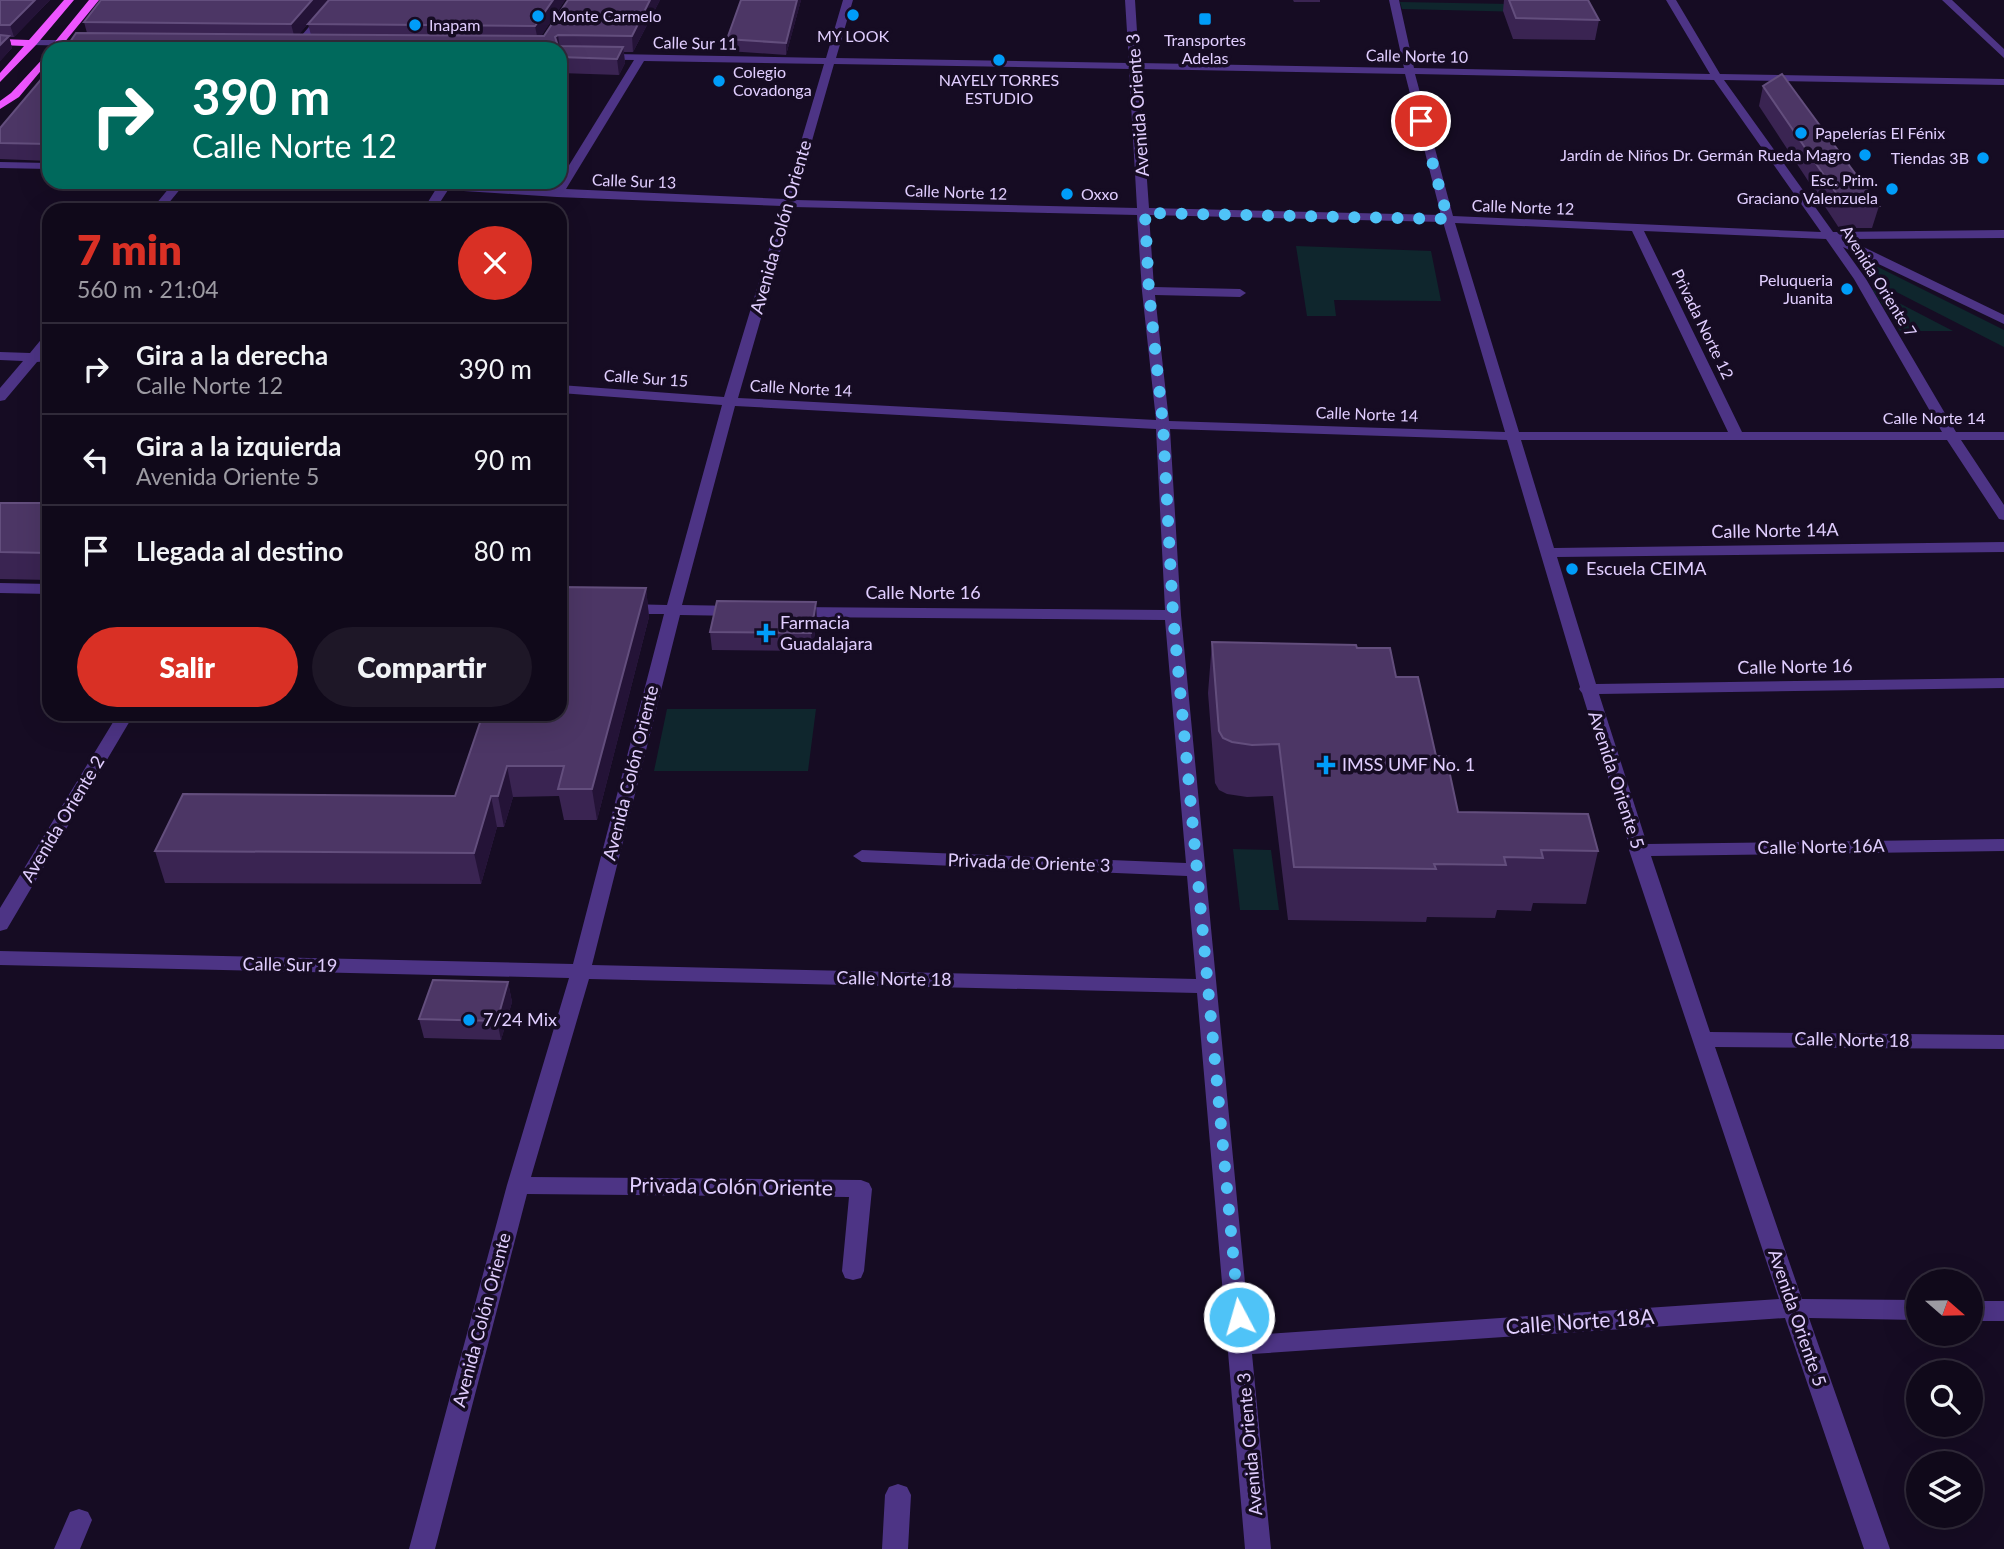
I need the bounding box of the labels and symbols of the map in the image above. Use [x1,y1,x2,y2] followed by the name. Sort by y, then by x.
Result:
[552,6,662,25] place label: Monte Carmelo
[845,7,861,23] marker: MY LOOK
[530,8,546,24] marker: Monte Carmelo
[1197,11,1213,27] marker: Transportes Adelas
[429,15,480,34] place label: Inapam
[407,17,423,33] marker: Inapam
[817,26,889,45] place label: MY LOOK
[1164,30,1246,67] place label: Transportes Adelas
[653,32,737,53] street label: Calle Sur 11
[1121,33,1153,177] street label: Avenida Oriente 3
[1366,45,1468,66] street label: Calle Norte 10
[991,52,1007,68] marker: NAYELY TORRES ESTUDIO
[733,62,812,99] place label: Colegio Covadonga
[939,70,1059,107] place label: NAYELY TORRES ESTUDIO
[711,73,727,89] marker: Colegio Covadonga
[1391,91,1451,151] pin
[1815,123,1945,142] place label: Papelerías El Fénix
[1793,125,1809,141] marker: Papelerías El Fénix
[745,137,815,316] street label: Avenida Colón Oriente
[1560,145,1851,164] place label: Jardín de Niños Dr. Germán Rueda Magro
[1857,147,1873,163] marker: Jardín de Niños Dr. Germán Rueda Magro
[1891,148,1969,167] place label: Tiendas 3B
[1975,150,1991,166] marker: Tiendas 3B
[592,170,676,191] street label: Calle Sur 13
[1737,170,1878,207] place label: Esc. Prim. Graciano Valenzuela
[905,180,1008,203] street label: Calle Norte 12
[1884,181,1900,197] marker: Esc. Prim. Graciano Valenzuela
[1081,184,1118,203] place label: Oxxo
[1059,186,1075,202] marker: Oxxo
[1472,195,1575,218] street label: Calle Norte 12
[1838,222,1921,340] street label: Avenida Oriente 7
[1669,266,1738,382] street label: Privada Norte 12
[1759,270,1833,307] place label: Peluqueria Juanita
[1839,281,1855,297] marker: Peluqueria Juanita
[603,365,689,390] street label: Calle Sur 15
[749,375,853,400] street label: Calle Norte 14
[1316,402,1419,425] street label: Calle Norte 14
[1883,408,1985,427] street label: Calle Norte 14
[1711,518,1840,542] street label: Calle Norte 14A
[1586,557,1707,579] place label: Escuela CEIMA
[1564,561,1580,577] marker: Escuela CEIMA
[865,581,981,603] street label: Calle Norte 16
[780,611,873,654] place label: Farmacia Guadalajara
[758,625,774,641] marker: Farmacia Guadalajara
[1737,654,1853,678] street label: Calle Norte 16
[598,683,662,863] street label: Avenida Colón Oriente
[1584,708,1650,851] street label: Avenida Oriente 5
[16,751,109,886] street label: Avenida Oriente 2
[1342,753,1475,775] place label: IMSS UMF No. 1
[1316,755,1336,775] marker: IMSS UMF No. 1
[1757,834,1886,858] street label: Calle Norte 16A
[947,848,1111,876] street label: Privada de Oriente 3
[242,952,338,976] street label: Calle Sur 19
[836,966,952,990] street label: Calle Norte 18
[483,1008,557,1030] place label: 7/24 Mix
[461,1012,477,1028] marker: 7/24 Mix
[1794,1027,1910,1051] street label: Calle Norte 18
[629,1171,833,1200] street label: Privada Colón Oriente
[447,1230,515,1409] street label: Avenida Colón Oriente
[1764,1246,1832,1389] street label: Avenida Oriente 5
[1906,1269,1983,1346] north arrow
[1202,1280,1276,1354] position arrow
[1505,1303,1656,1338] street label: Calle Norte 18A
[1232,1372,1266,1517] street label: Avenida Oriente 3

